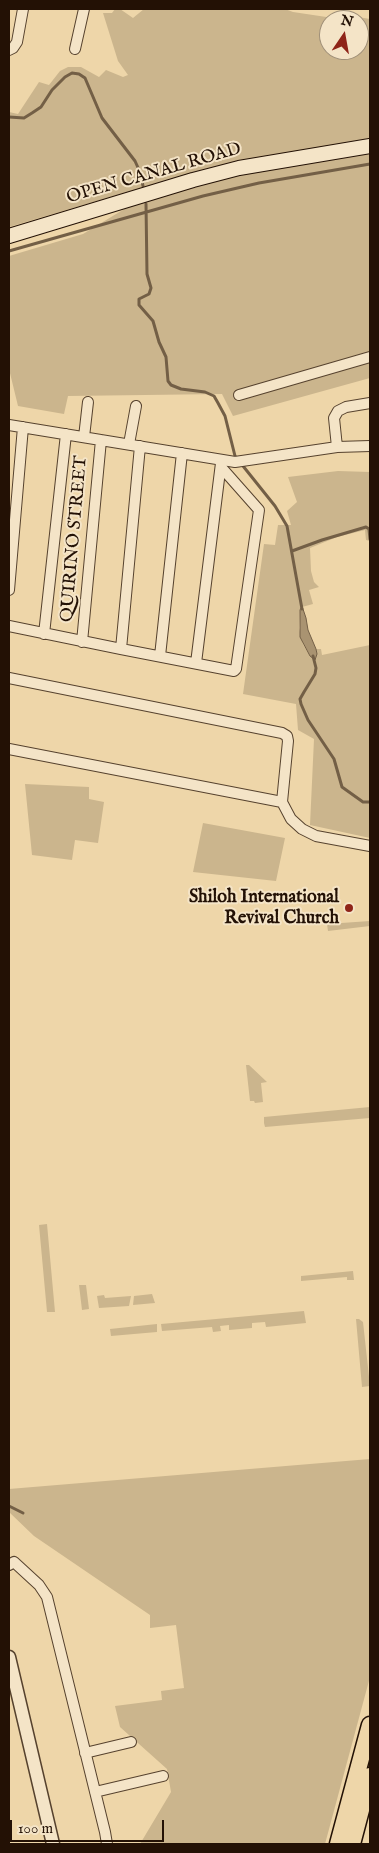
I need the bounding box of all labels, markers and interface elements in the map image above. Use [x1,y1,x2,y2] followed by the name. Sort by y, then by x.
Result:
[319,10,369,60] north arrow
[339,11,355,31] text: N
[64,139,244,209] street label: OPEN CANAL ROAD
[57,455,93,623] street label: QUIRINO STREET
[189,887,339,930] place label: Shiloh International Revival Church
[343,902,355,914] marker: Shiloh International Revival Church
[12,1810,166,1842] scale bar
[18,1819,53,1838] text: 100 m

